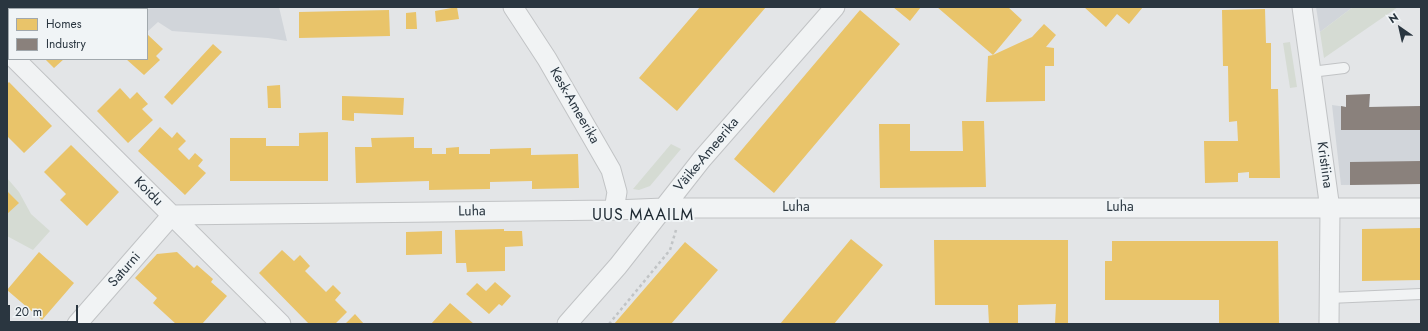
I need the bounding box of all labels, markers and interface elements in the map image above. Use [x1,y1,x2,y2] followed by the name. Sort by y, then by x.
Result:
[8,8,148,60] legend
[1380,8,1420,48] north arrow
[1385,9,1401,27] text: N
[46,15,82,33] text: Homes
[46,35,86,53] text: Industry
[545,65,603,147] street label: Kesk-Ameerika
[671,114,743,196] street label: Väike-Ameerika
[1312,141,1336,189] street label: Kristiina
[130,174,166,210] street label: Koidu
[782,200,810,216] street label: Luha
[1106,200,1134,216] street label: Luha
[458,203,486,221] street label: Luha
[592,206,694,226] district label: UUS MAAILM
[105,249,145,291] street label: Saturni
[10,297,80,323] scale bar
[15,303,42,321] text: 20 m

